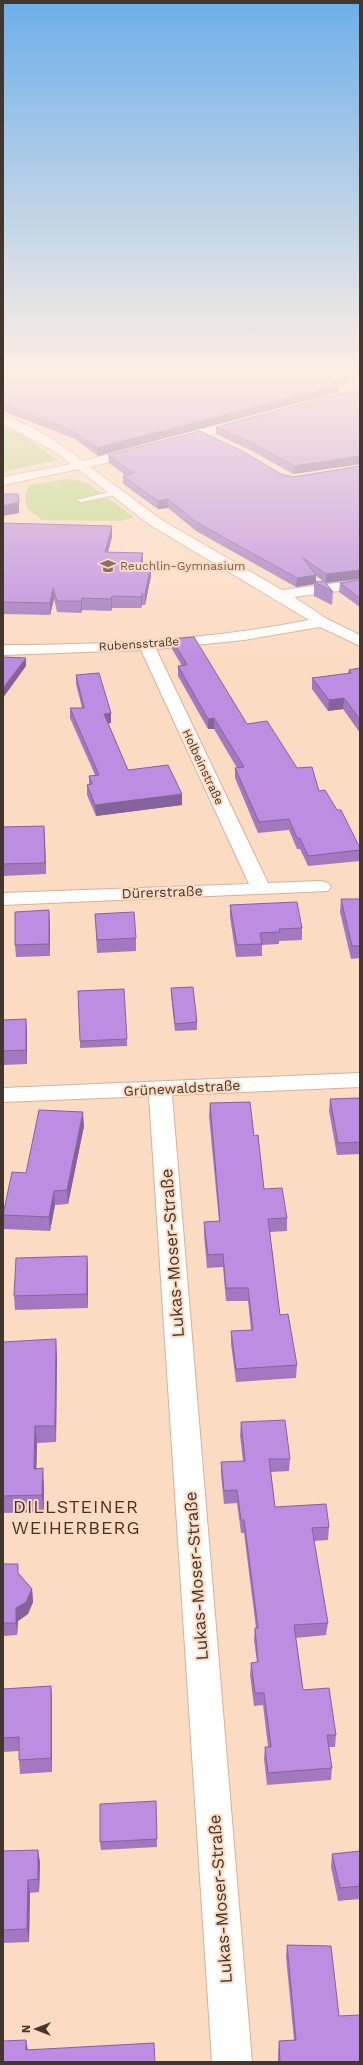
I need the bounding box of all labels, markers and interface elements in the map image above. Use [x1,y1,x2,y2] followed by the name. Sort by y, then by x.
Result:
[99,557,117,575] school or university icon: Reuchlin-Gymnasium
[120,559,245,573] place label: Reuchlin-Gymnasium
[98,634,180,654] street label: Rubensstraße
[179,727,227,807] street label: Holbeinstraße
[121,883,203,901] street label: Dürerstraße
[123,1077,241,1099] street label: Grünewaldstraße
[156,1168,188,1338] street label: Lukas-Moser-Straße
[180,1491,212,1661] street label: Lukas-Moser-Straße
[12,1496,140,1538] district label: DILLSTEINER WEIHERBERG
[204,1814,236,1984] street label: Lukas-Moser-Straße
[16,2009,56,2049] north arrow
[20,2025,33,2033] text: N

